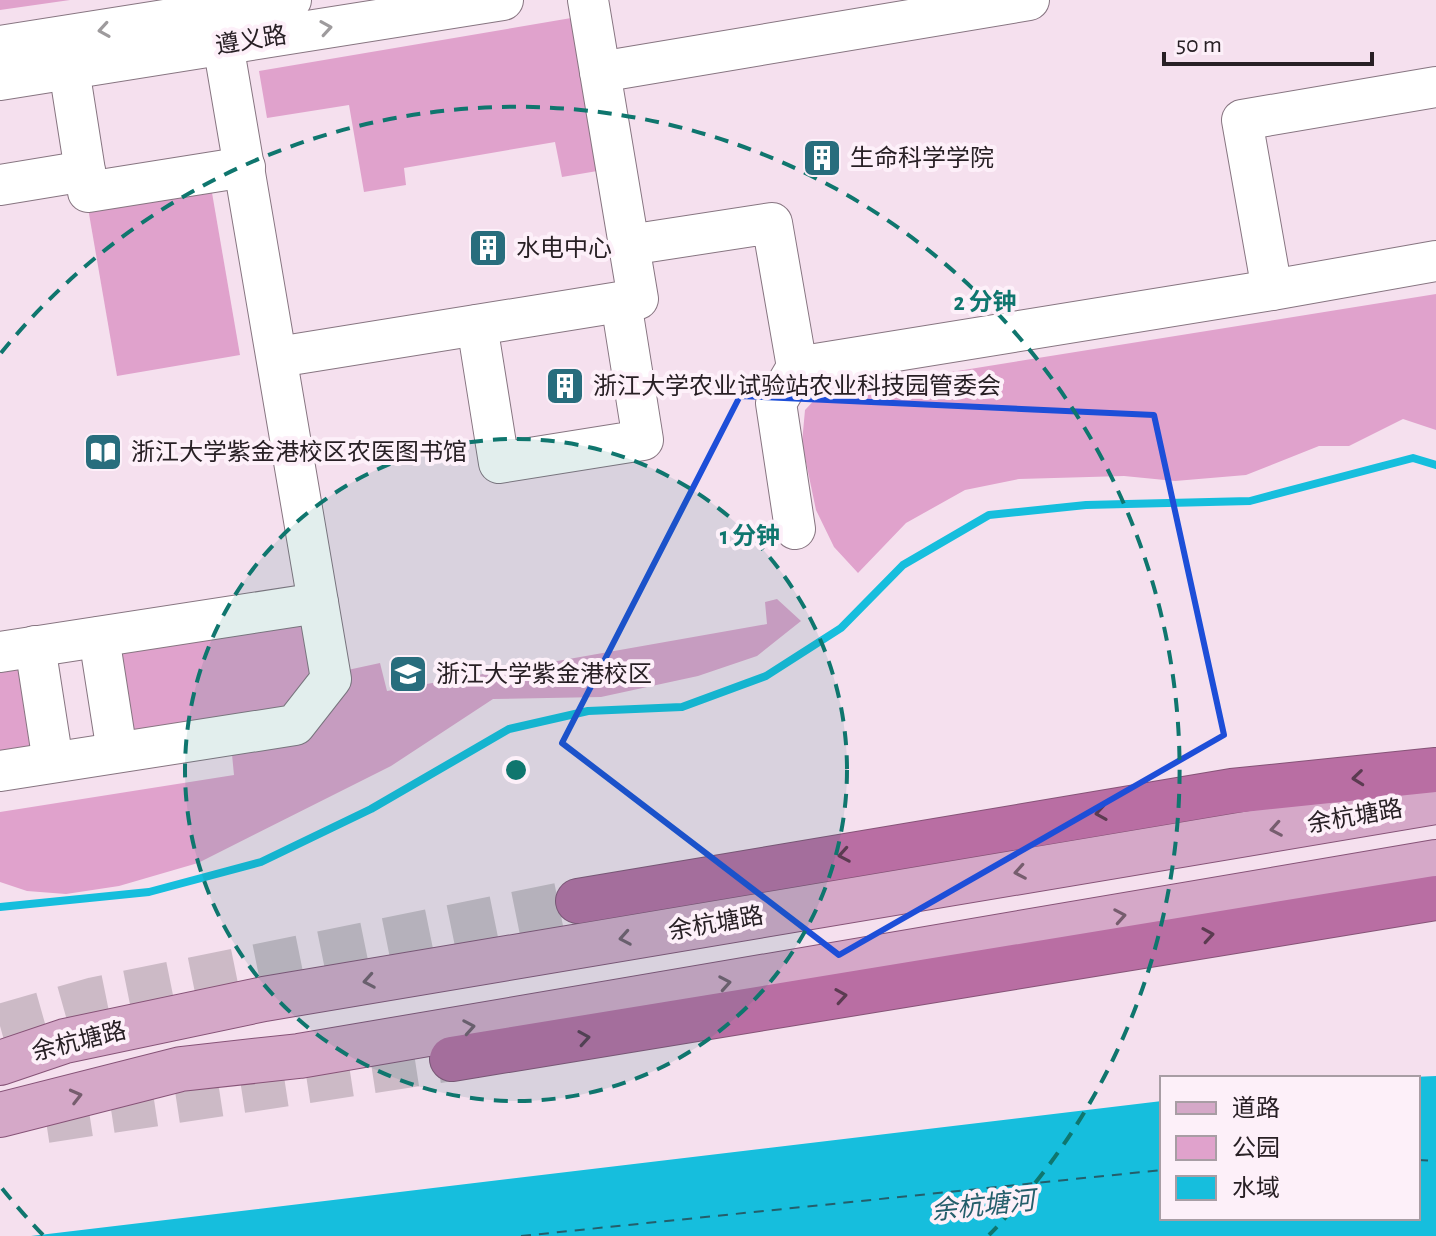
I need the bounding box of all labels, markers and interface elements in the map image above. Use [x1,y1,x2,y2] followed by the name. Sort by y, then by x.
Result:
[1164,16,1372,66] scale bar
[319,20,333,37] one-way arrow
[97,21,111,38] one-way arrow
[213,22,289,58] street label: 遵义路
[1176,33,1222,57] text: 50 m
[801,137,843,179] building icon: 生命科学学院
[850,145,994,171] place label: 生命科学学院
[467,227,509,269] building icon: 水电中心
[516,235,612,261] place label: 水电中心
[954,289,1016,315] text: 2 分钟
[544,365,586,407] building icon: 浙江大学农业试验站农业科技园管委会
[593,373,1001,399] place label: 浙江大学农业试验站农业科技园管委会
[82,431,124,473] library icon: 浙江大学紫金港校区农医图书馆
[131,439,467,465] place label: 浙江大学紫金港校区农医图书馆
[720,523,780,549] text: 1 分钟
[387,653,429,695] school or university icon: 浙江大学紫金港校区
[436,661,652,687] place label: 浙江大学紫金港校区
[502,756,530,784] centre of rings
[1352,770,1365,787] one-way arrow
[1305,795,1405,837] street label: 余杭塘路
[1094,803,1108,820] one-way arrow
[1269,819,1283,836] one-way arrow
[838,845,851,862] one-way arrow
[1013,863,1027,880] one-way arrow
[666,902,766,944] street label: 余杭塘路
[1113,909,1126,926] one-way arrow
[1201,927,1215,944] one-way arrow
[619,929,632,946] one-way arrow
[362,972,376,989] one-way arrow
[718,976,732,993] one-way arrow
[834,988,848,1005] one-way arrow
[29,1017,129,1065] street label: 余杭塘路
[462,1019,476,1036] one-way arrow
[578,1030,591,1047] one-way arrow
[1160,1076,1420,1220] legend
[68,1089,82,1106] one-way arrow
[1232,1095,1280,1121] text: 道路
[1232,1136,1280,1161] text: 公园
[1232,1175,1280,1201] text: 水域
[930,1185,1041,1224] water label: 余杭塘河

